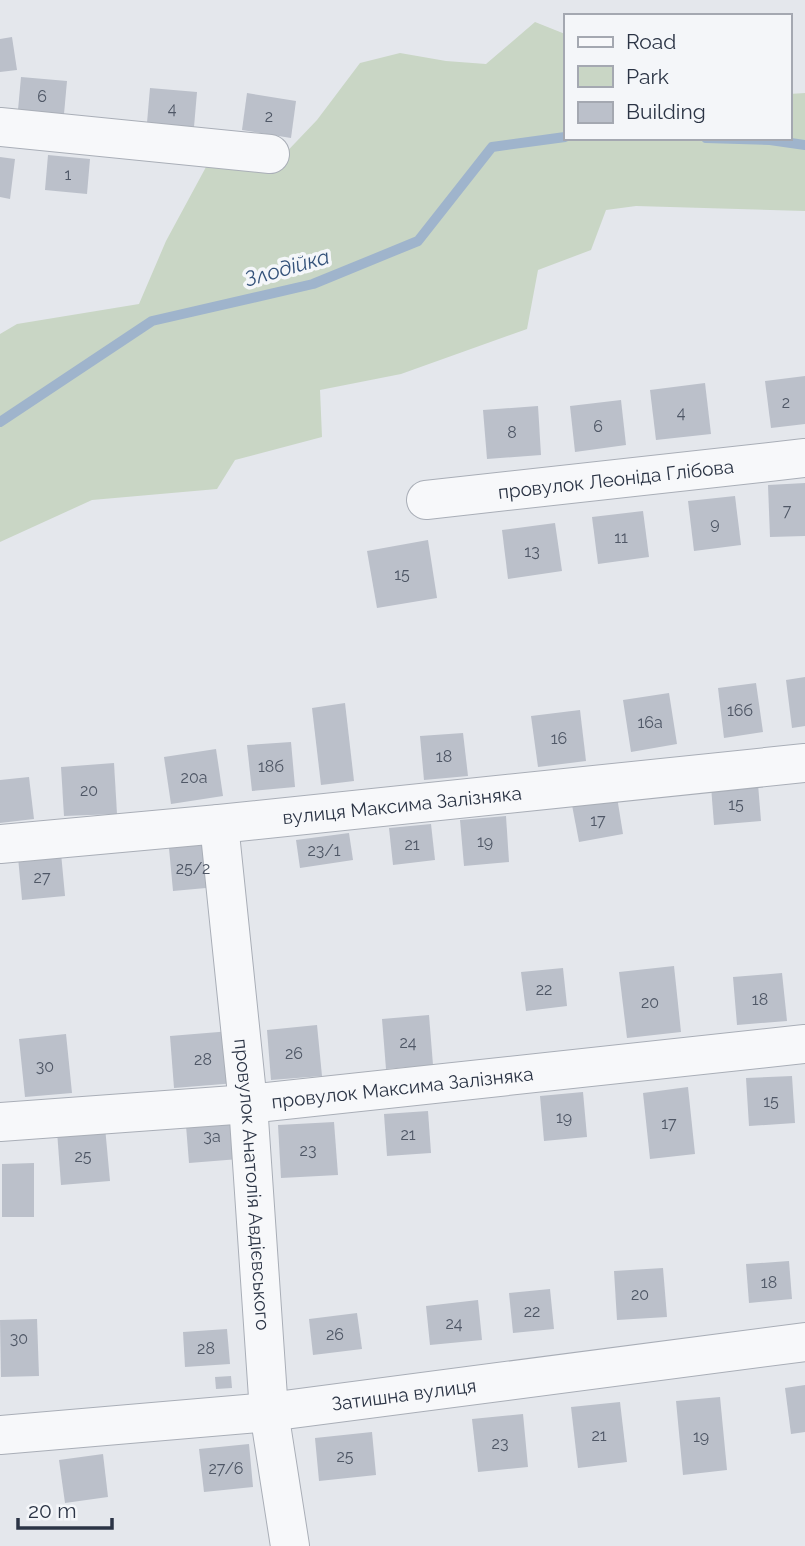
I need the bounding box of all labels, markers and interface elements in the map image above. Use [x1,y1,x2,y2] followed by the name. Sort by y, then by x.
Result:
[564,14,791,140] legend
[626,29,676,54] text: Road
[626,64,669,89] text: Park
[37,87,47,106] house number: 6
[168,99,177,118] house number: 4
[626,99,706,124] text: Building
[265,107,273,126] house number: 2
[65,165,72,184] house number: 1
[241,243,332,292] water label: Злодійка
[782,393,790,412] house number: 2
[677,403,686,422] house number: 4
[593,417,603,436] house number: 6
[507,423,517,442] house number: 8
[497,455,735,503] street label: провулок Леоніда Глібова
[783,501,792,520] house number: 7
[710,514,720,533] house number: 9
[614,528,628,547] house number: 11
[524,542,540,561] house number: 13
[394,565,410,584] house number: 15
[727,701,753,720] house number: 16б
[637,713,663,732] house number: 16а
[551,729,567,748] house number: 16
[436,747,452,766] house number: 18
[258,757,284,776] house number: 18б
[181,768,207,787] house number: 20а
[80,781,98,800] house number: 20
[281,782,523,828] street label: вулиця Максима Залізняка
[728,795,744,814] house number: 15
[590,811,606,830] house number: 17
[477,832,493,851] house number: 19
[404,835,420,854] house number: 21
[307,841,341,860] house number: 23/1
[176,859,210,878] house number: 25/2
[34,868,51,887] house number: 27
[536,980,552,999] house number: 22
[752,990,768,1009] house number: 18
[641,993,659,1012] house number: 20
[399,1033,417,1052] house number: 24
[230,1037,274,1331] street label: провулок Анатолія Авдієвського
[285,1044,303,1063] house number: 26
[194,1050,212,1069] house number: 28
[36,1057,54,1076] house number: 30
[270,1062,535,1112] street label: провулок Максима Залізняка
[763,1092,779,1111] house number: 15
[556,1108,572,1127] house number: 19
[661,1114,677,1133] house number: 17
[400,1125,416,1144] house number: 21
[203,1127,221,1146] house number: 3а
[300,1141,316,1160] house number: 23
[74,1147,92,1166] house number: 25
[761,1273,777,1292] house number: 18
[631,1285,649,1304] house number: 20
[524,1302,540,1321] house number: 22
[445,1314,463,1333] house number: 24
[326,1325,344,1344] house number: 26
[10,1329,28,1348] house number: 30
[197,1339,215,1358] house number: 28
[330,1374,478,1415] street label: Затишна вулиця
[591,1426,607,1445] house number: 21
[693,1427,709,1446] house number: 19
[492,1434,508,1453] house number: 23
[336,1447,354,1466] house number: 25
[209,1459,244,1478] house number: 27/6
[18,1486,112,1530] scale bar
[28,1498,76,1523] text: 20 m

